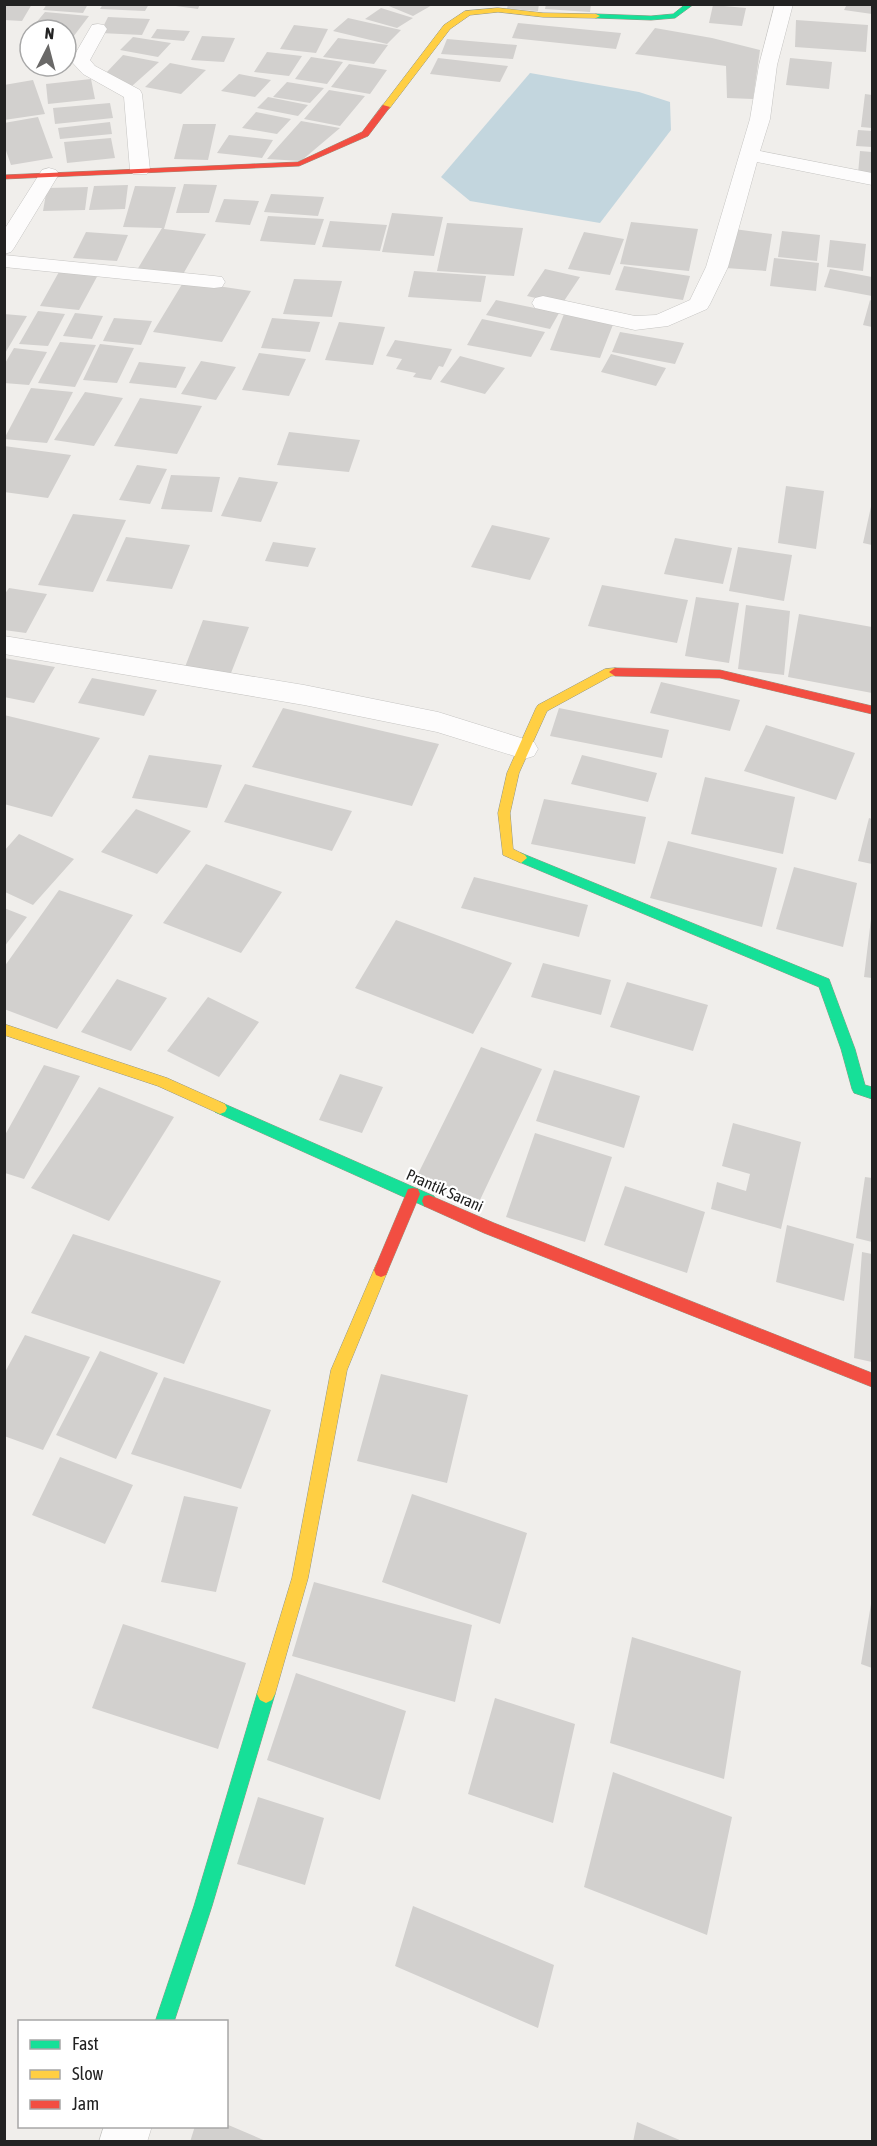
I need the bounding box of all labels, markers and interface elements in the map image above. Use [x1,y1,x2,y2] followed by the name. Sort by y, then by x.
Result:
[18,18,78,78] north arrow
[44,24,55,43] text: N
[404,1165,486,1215] street label: Prantik Sarani
[18,2020,228,2128] legend
[72,2033,99,2054] text: Fast
[72,2063,103,2084] text: Slow
[72,2093,99,2114] text: Jam

